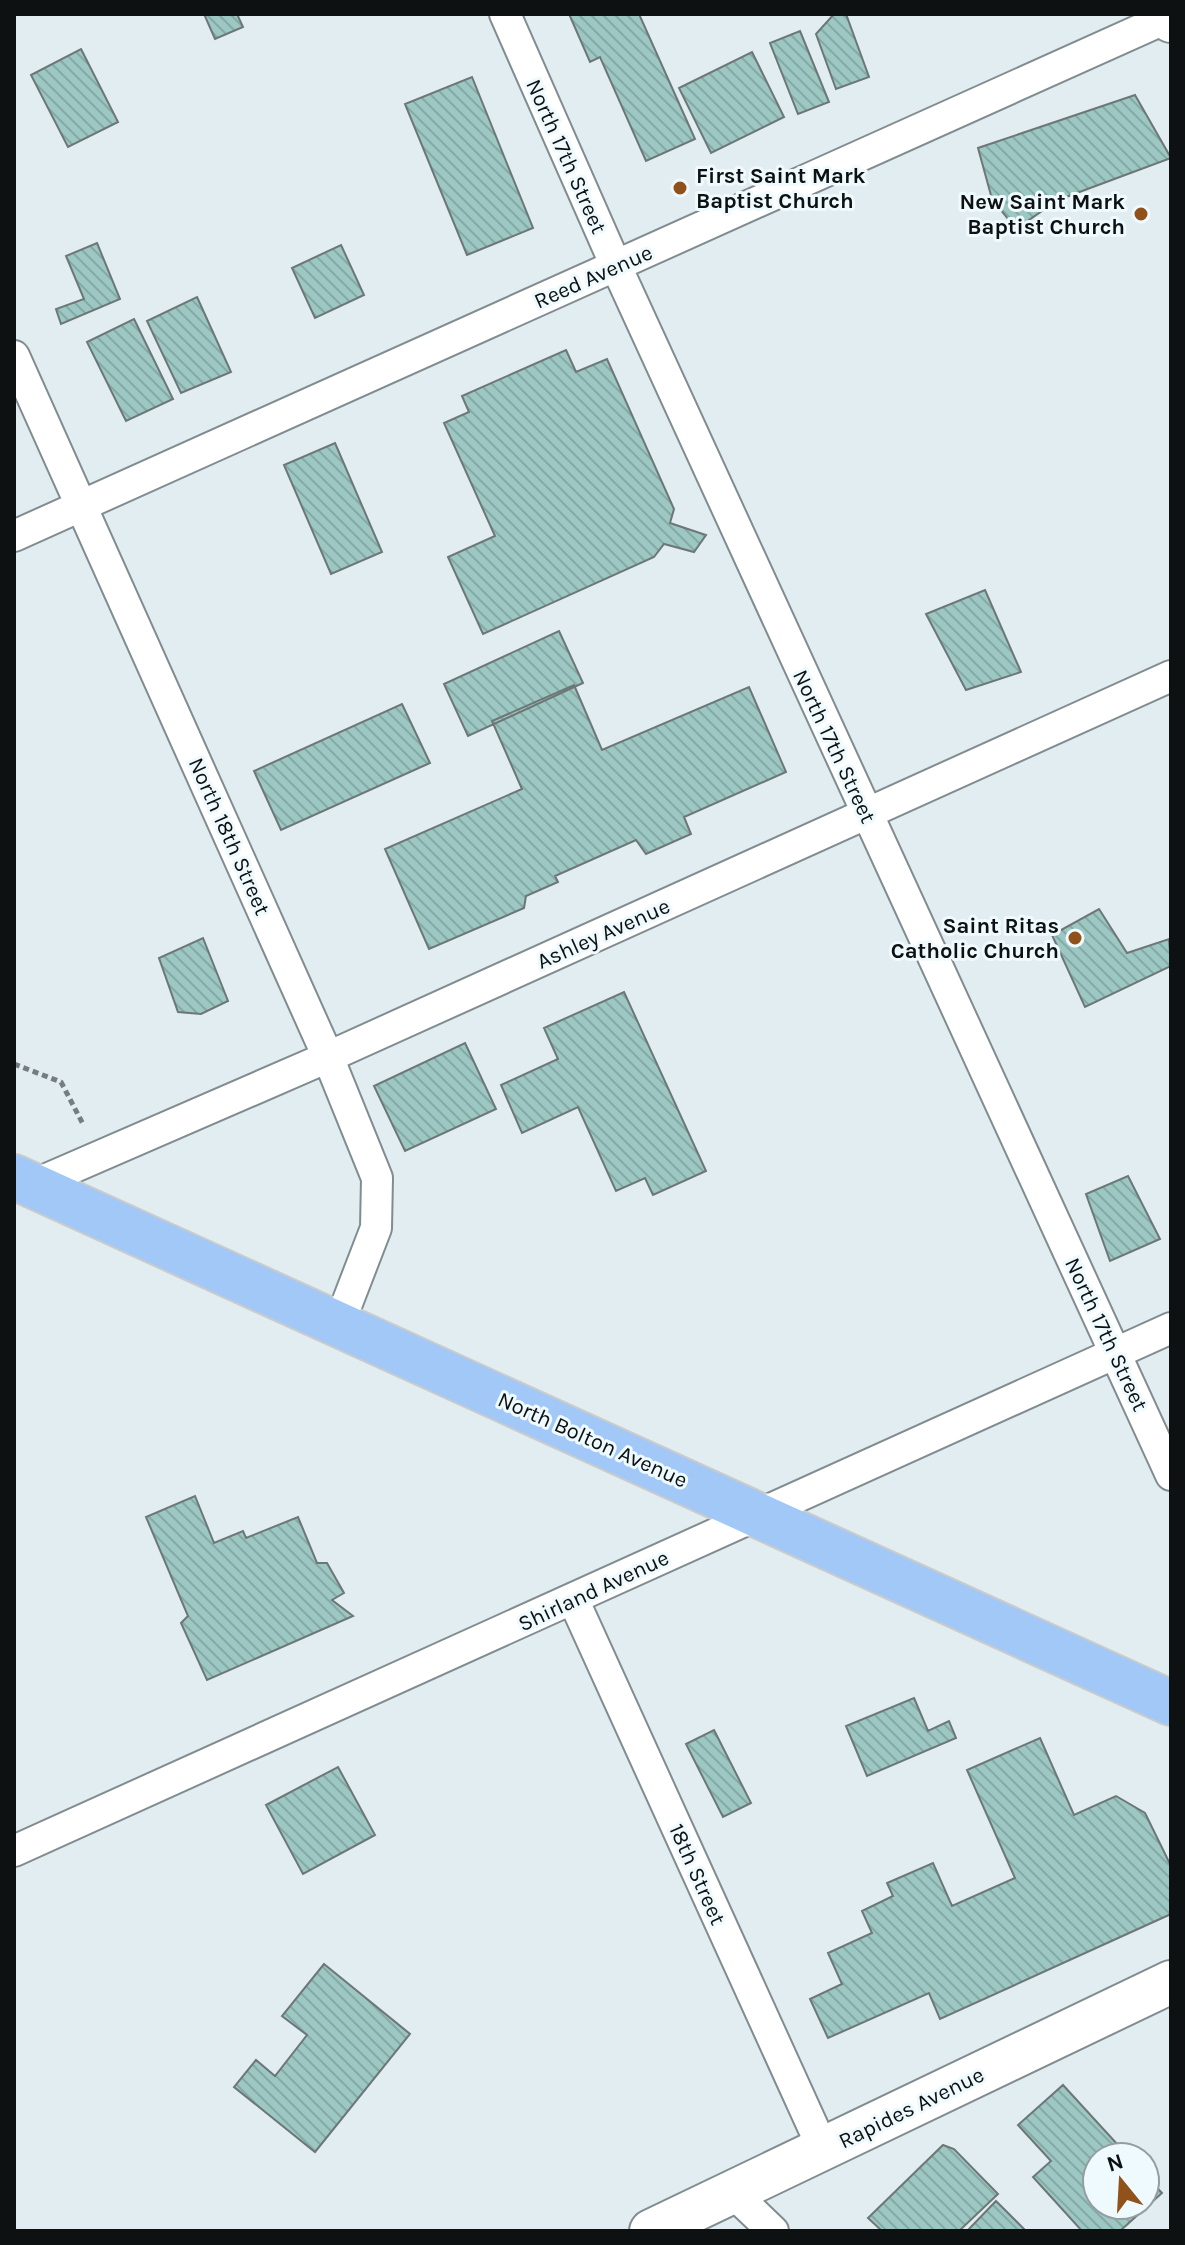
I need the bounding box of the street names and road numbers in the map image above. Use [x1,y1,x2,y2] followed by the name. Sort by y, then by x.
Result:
[520,75,612,238] street label: North 17th Street
[530,239,657,315] street label: Reed Avenue
[787,665,881,827] street label: North 17th Street
[183,754,275,919] street label: North 18th Street
[533,893,674,975] street label: Ashley Avenue
[1059,1253,1153,1415] street label: North 17th Street
[494,1386,691,1493] street label: North Bolton Avenue
[514,1545,673,1637] street label: Shirland Avenue
[663,1820,731,1929] street label: 18th Street
[834,2061,988,2154] street label: Rapides Avenue

